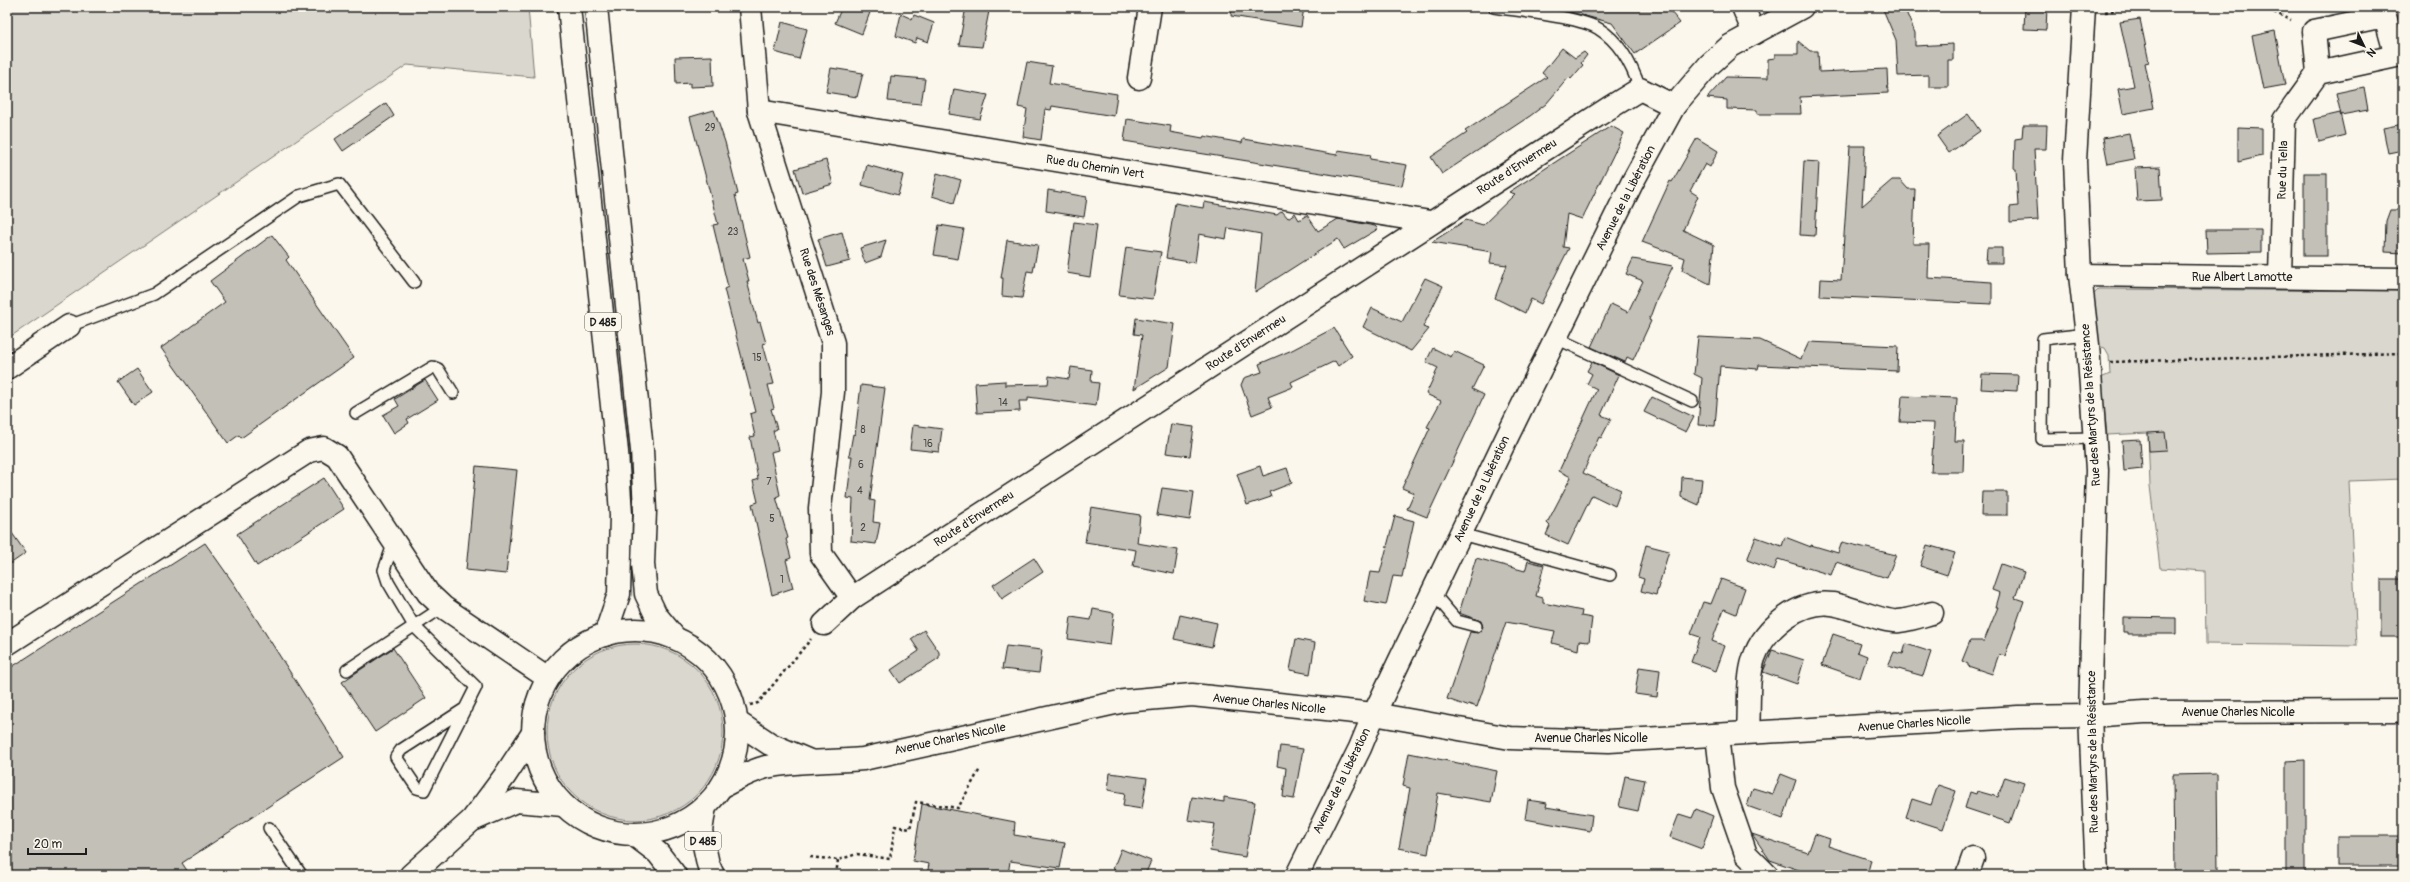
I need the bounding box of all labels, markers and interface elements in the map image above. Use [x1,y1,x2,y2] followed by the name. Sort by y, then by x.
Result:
[2344,26,2384,66] north arrow
[2363,45,2378,60] text: N
[705,122,715,134] house number: 29
[1474,136,1560,198] street label: Route d'Envermeu
[2274,140,2292,200] street label: Rue du Tella
[1593,143,1659,253] street label: Avenue de la Libération
[1045,152,1145,182] street label: Rue du Chemin Vert
[728,226,739,238] house number: 23
[796,246,838,338] street label: Rue des Mésanges
[2192,270,2292,285] street label: Rue Albert Lamotte
[1203,312,1289,374] street label: Route d'Envermeu
[585,313,621,331] road number: D 485
[2078,323,2104,487] street label: Rue des Martyrs de la Résistance
[752,352,762,364] house number: 15
[998,397,1008,409] house number: 14
[860,424,866,436] house number: 8
[1451,433,1513,545] street label: Avenue de la Libération
[923,438,933,450] house number: 16
[858,459,864,471] house number: 6
[766,476,772,488] house number: 7
[857,485,863,497] house number: 4
[931,488,1017,550] street label: Route d'Envermeu
[769,513,775,525] house number: 5
[860,522,866,534] house number: 2
[780,574,784,586] house number: 1
[2084,670,2102,833] street label: Rue des Martyrs de la Résistance
[1212,691,1326,717] street label: Avenue Charles Nicolle
[2181,705,2295,720] street label: Avenue Charles Nicolle
[1857,713,1971,735] street label: Avenue Charles Nicolle
[893,720,1007,758] street label: Avenue Charles Nicolle
[1310,725,1374,836] street label: Avenue de la Libération
[1534,731,1648,746] street label: Avenue Charles Nicolle
[28,830,86,856] scale bar
[685,832,721,850] road number: D 485
[34,837,63,852] text: 20 m

